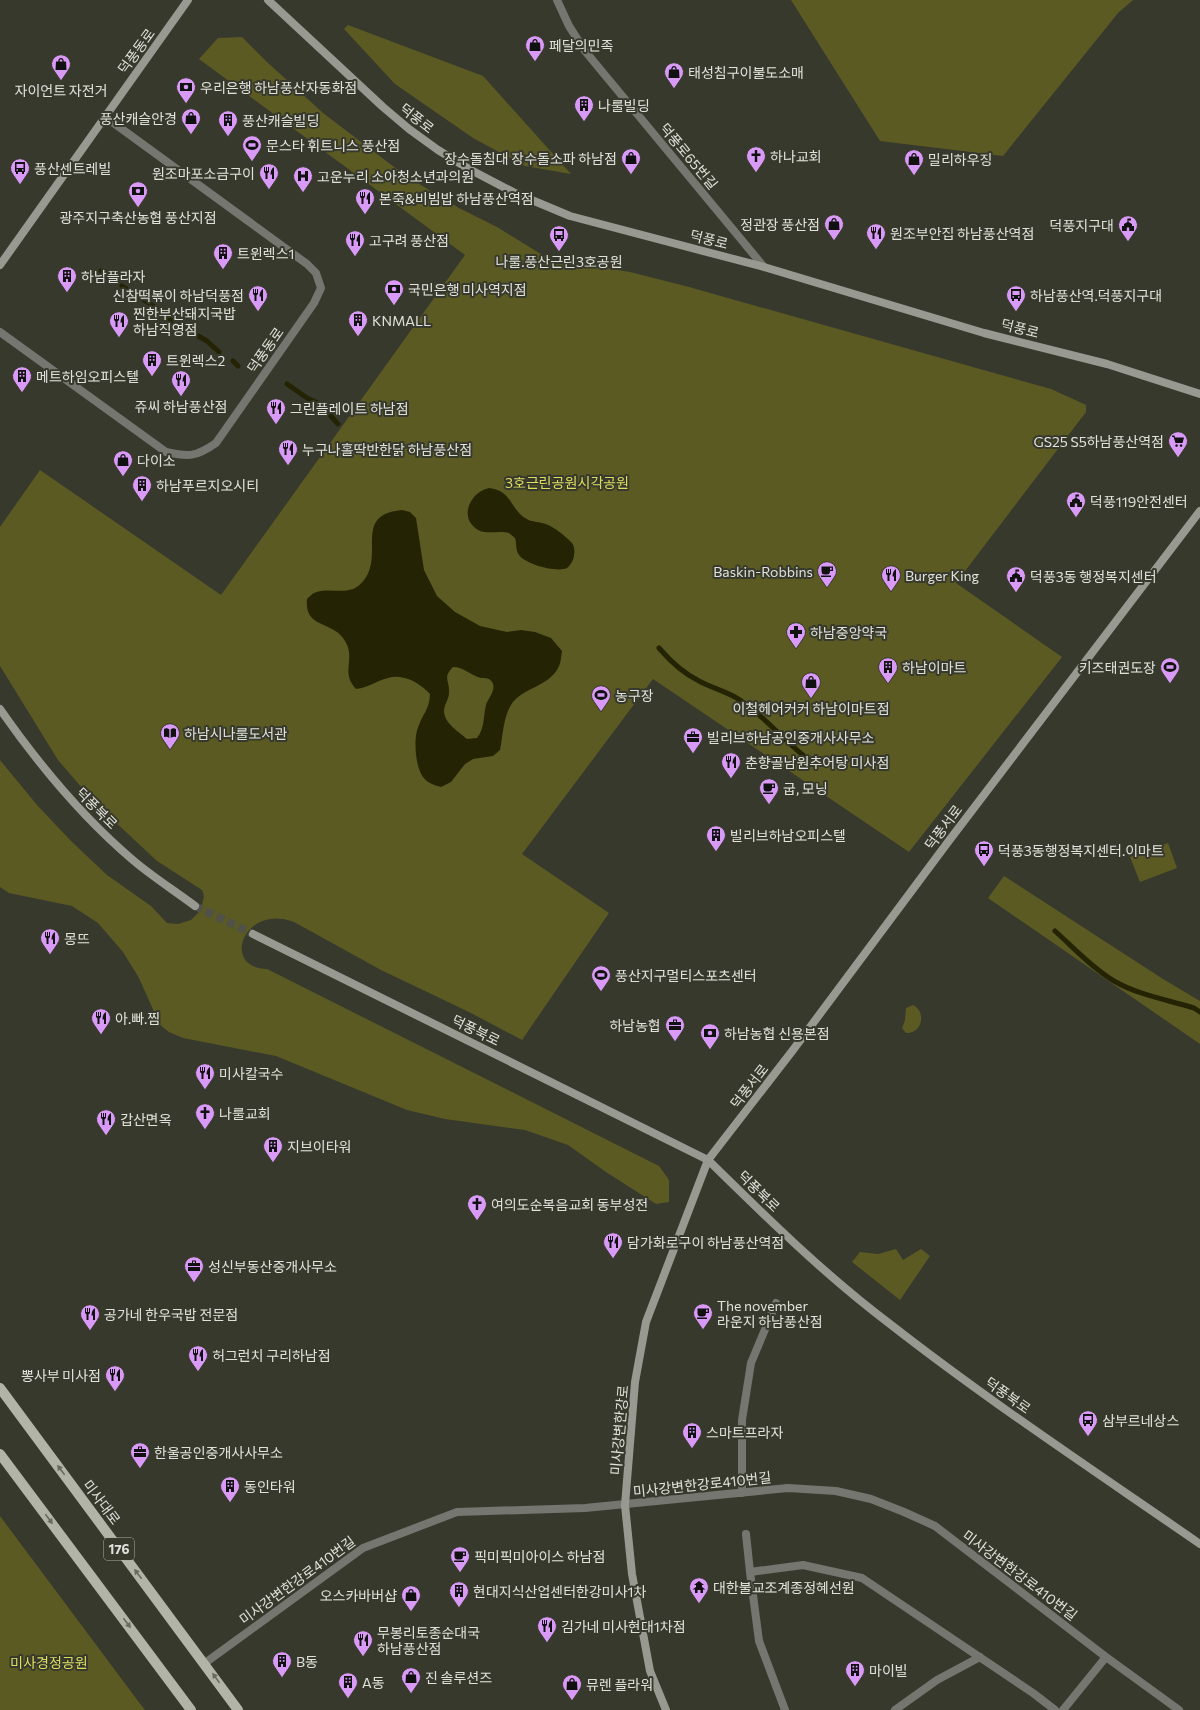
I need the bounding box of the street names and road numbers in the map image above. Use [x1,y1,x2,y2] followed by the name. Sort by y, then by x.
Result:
[114,25,158,77] street label: 덕풍동로
[397,99,438,137] street label: 덕풍로
[656,120,722,192] street label: 덕풍로65번길
[688,226,730,252] street label: 덕풍로
[999,315,1041,341] street label: 덕풍로
[243,324,287,376] street label: 덕풍동로
[73,784,121,832] street label: 덕풍북로
[921,801,965,853] street label: 덕풍서로
[449,1011,503,1049] street label: 덕풍북로
[726,1060,772,1112] street label: 덕풍서로
[735,1167,784,1215] street label: 덕풍북로
[982,1373,1034,1417] street label: 덕풍북로
[607,1384,631,1476] street label: 미사강변한강로
[632,1468,772,1500] street label: 미사강변한강로410번길
[80,1476,124,1528] street label: 미사대로
[959,1526,1081,1624] street label: 미사강변한강로410번길
[236,1532,358,1628] street label: 미사강변한강로410번길
[104,1538,134,1560] road number: 176

